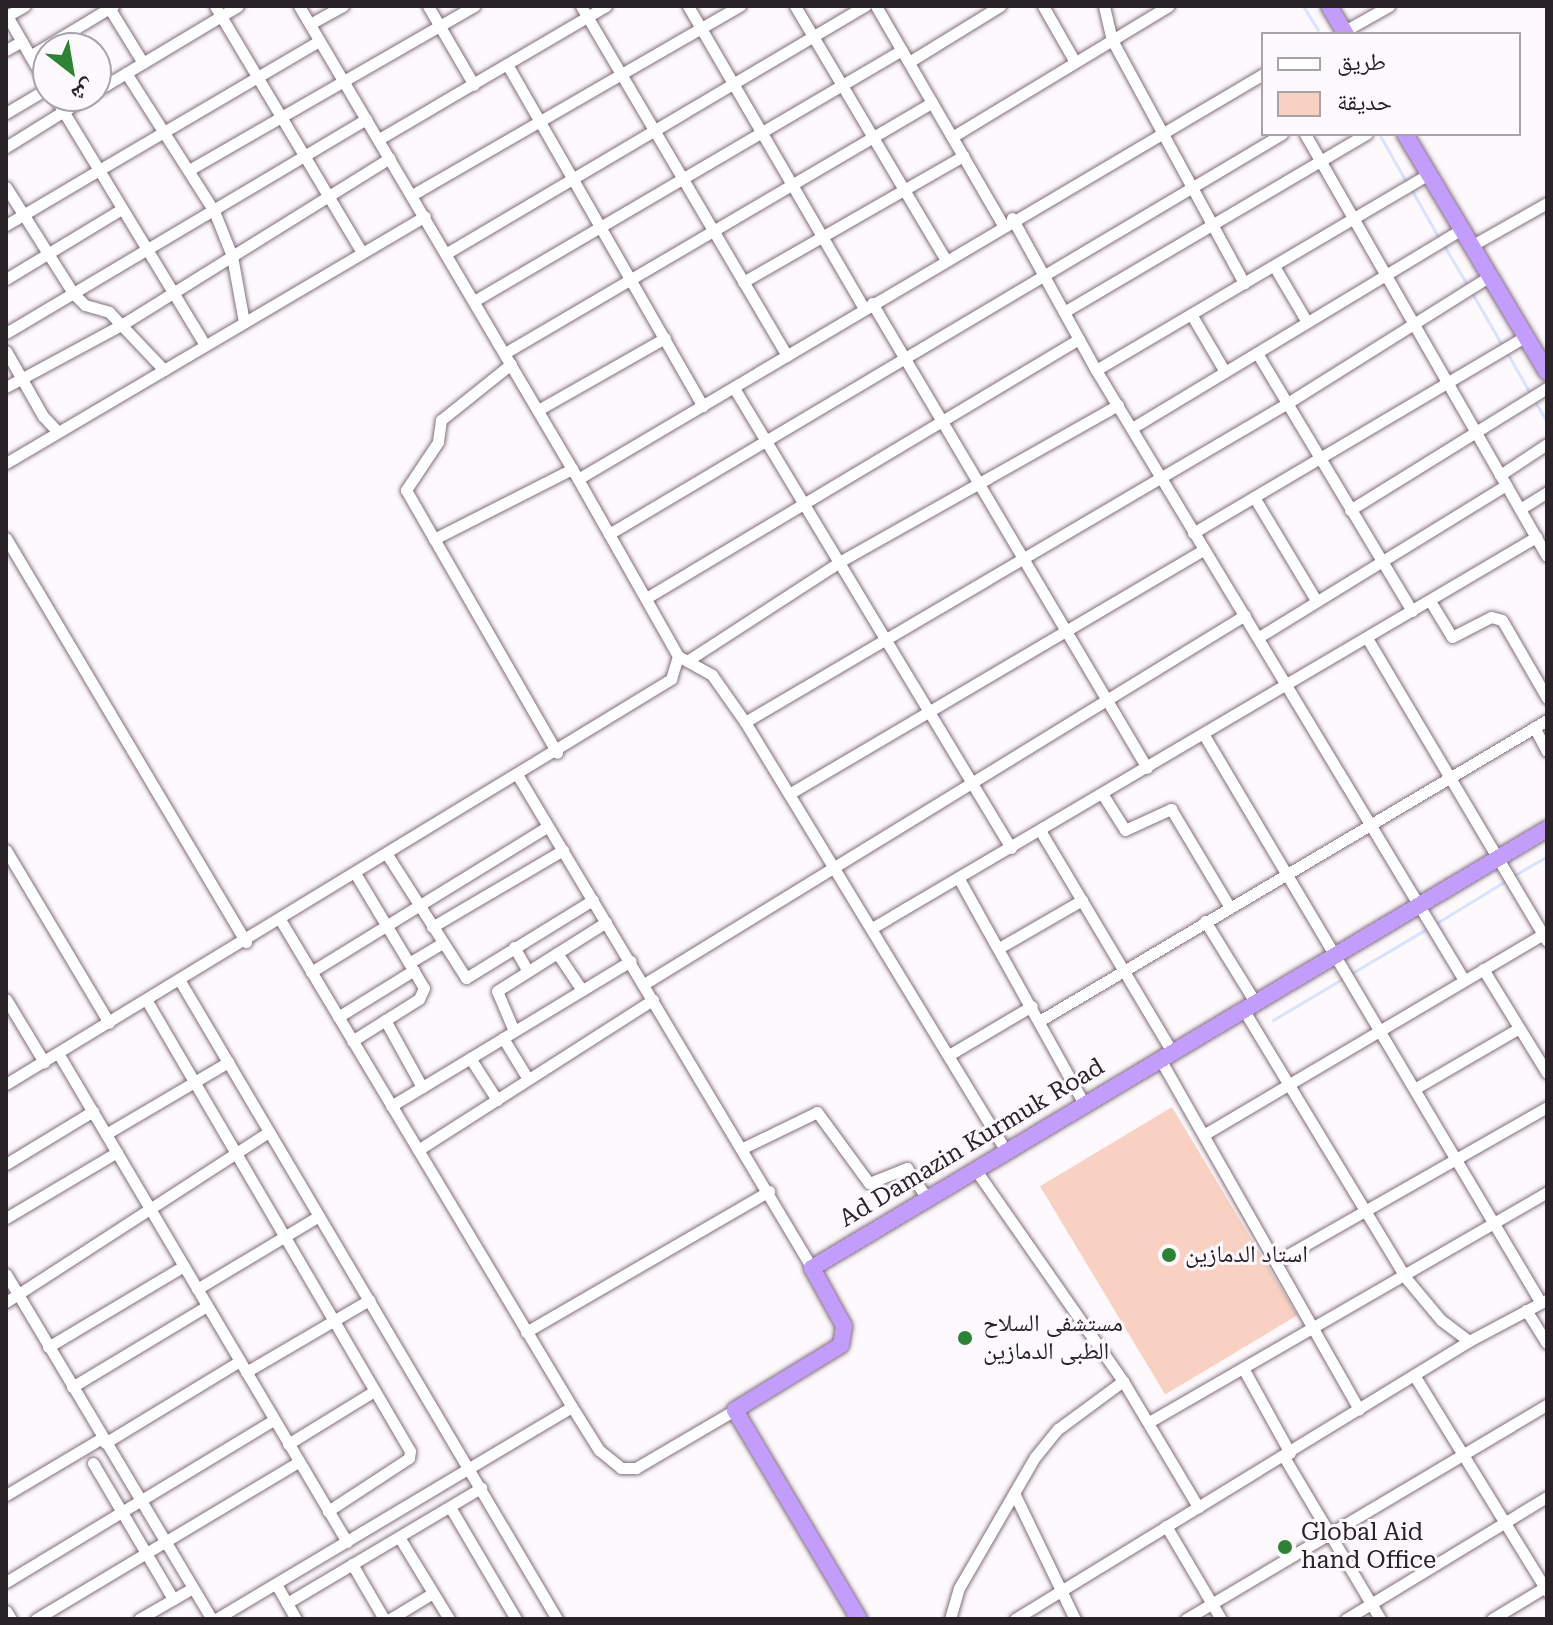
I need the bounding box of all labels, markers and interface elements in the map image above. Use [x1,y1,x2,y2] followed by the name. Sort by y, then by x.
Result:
[32,32,112,112] north arrow
[1261,32,1521,136] legend
[1337,48,1386,76] text: طريق
[67,75,100,108] text: ش
[1337,88,1392,116] text: حديقة
[834,1052,1110,1234] street label: Ad Damazin Kurmuk Road
[1185,1241,1308,1269] place label: استاد الدمازين
[1160,1246,1178,1264] marker: استاد الدمازين
[983,1310,1123,1366] place label: مستشفى السلاح الطبى الدمازين
[954,1327,976,1349] marker: مستشفى السلاح الطبى الدمازين
[1301,1519,1436,1575] place label: Global Aid hand Office
[1276,1538,1294,1556] marker: Global Aid hand Office

